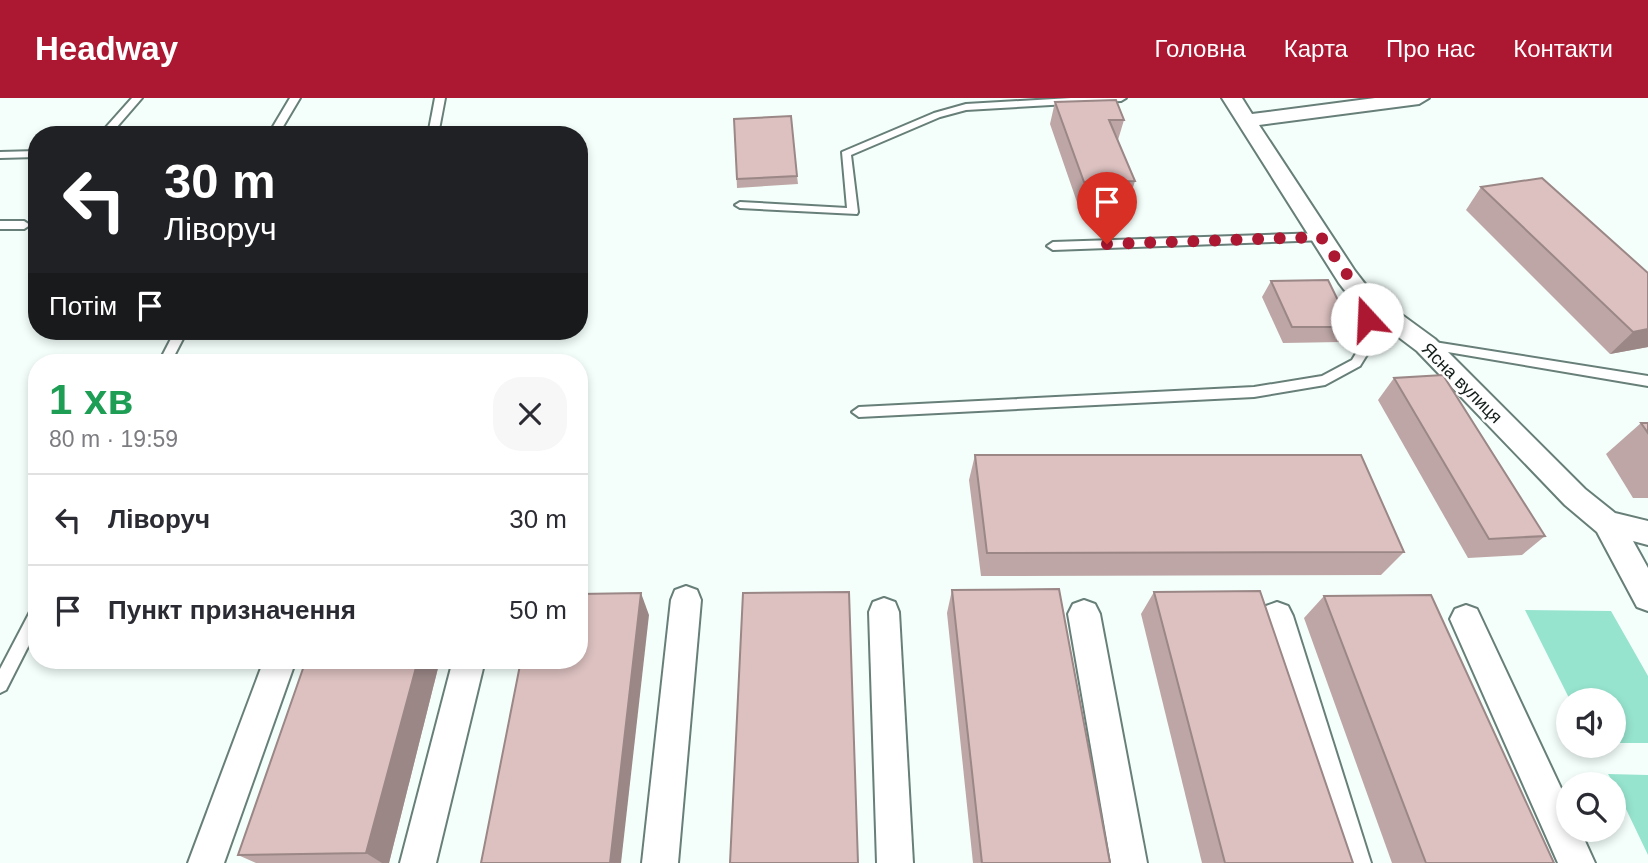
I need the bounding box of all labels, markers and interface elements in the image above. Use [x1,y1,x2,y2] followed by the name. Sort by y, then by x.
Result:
[35,30,178,67] text: Headway
[1155,35,1246,62] text: Головна
[1284,35,1348,62] text: Карта
[1386,35,1475,62] text: Про нас
[1513,35,1613,62] text: Контакти
[49,154,140,245] icon: left
[164,154,276,208] text: 30 m
[1077,172,1137,244] pin
[1088,183,1126,221] icon: arrive
[164,211,277,247] text: Ліворуч
[1330,282,1404,356] position arrow
[131,287,169,325] icon: arrive
[49,291,117,321] text: Потім
[1418,339,1506,427] street label: Ясна вулиця
[49,376,133,423] text: 1 хв
[493,377,567,451] button: close
[49,426,178,452] text: 80 m · 19:59
[49,501,87,539] icon: left
[108,504,210,534] text: Ліворуч
[509,504,567,534] text: 30 m
[49,592,87,630] icon: arrive
[108,595,356,625] text: Пункт призначення
[509,595,567,625] text: 50 m
[1556,688,1626,842] map controls
[1556,688,1626,758] button: sound
[1556,772,1626,842] button: search

